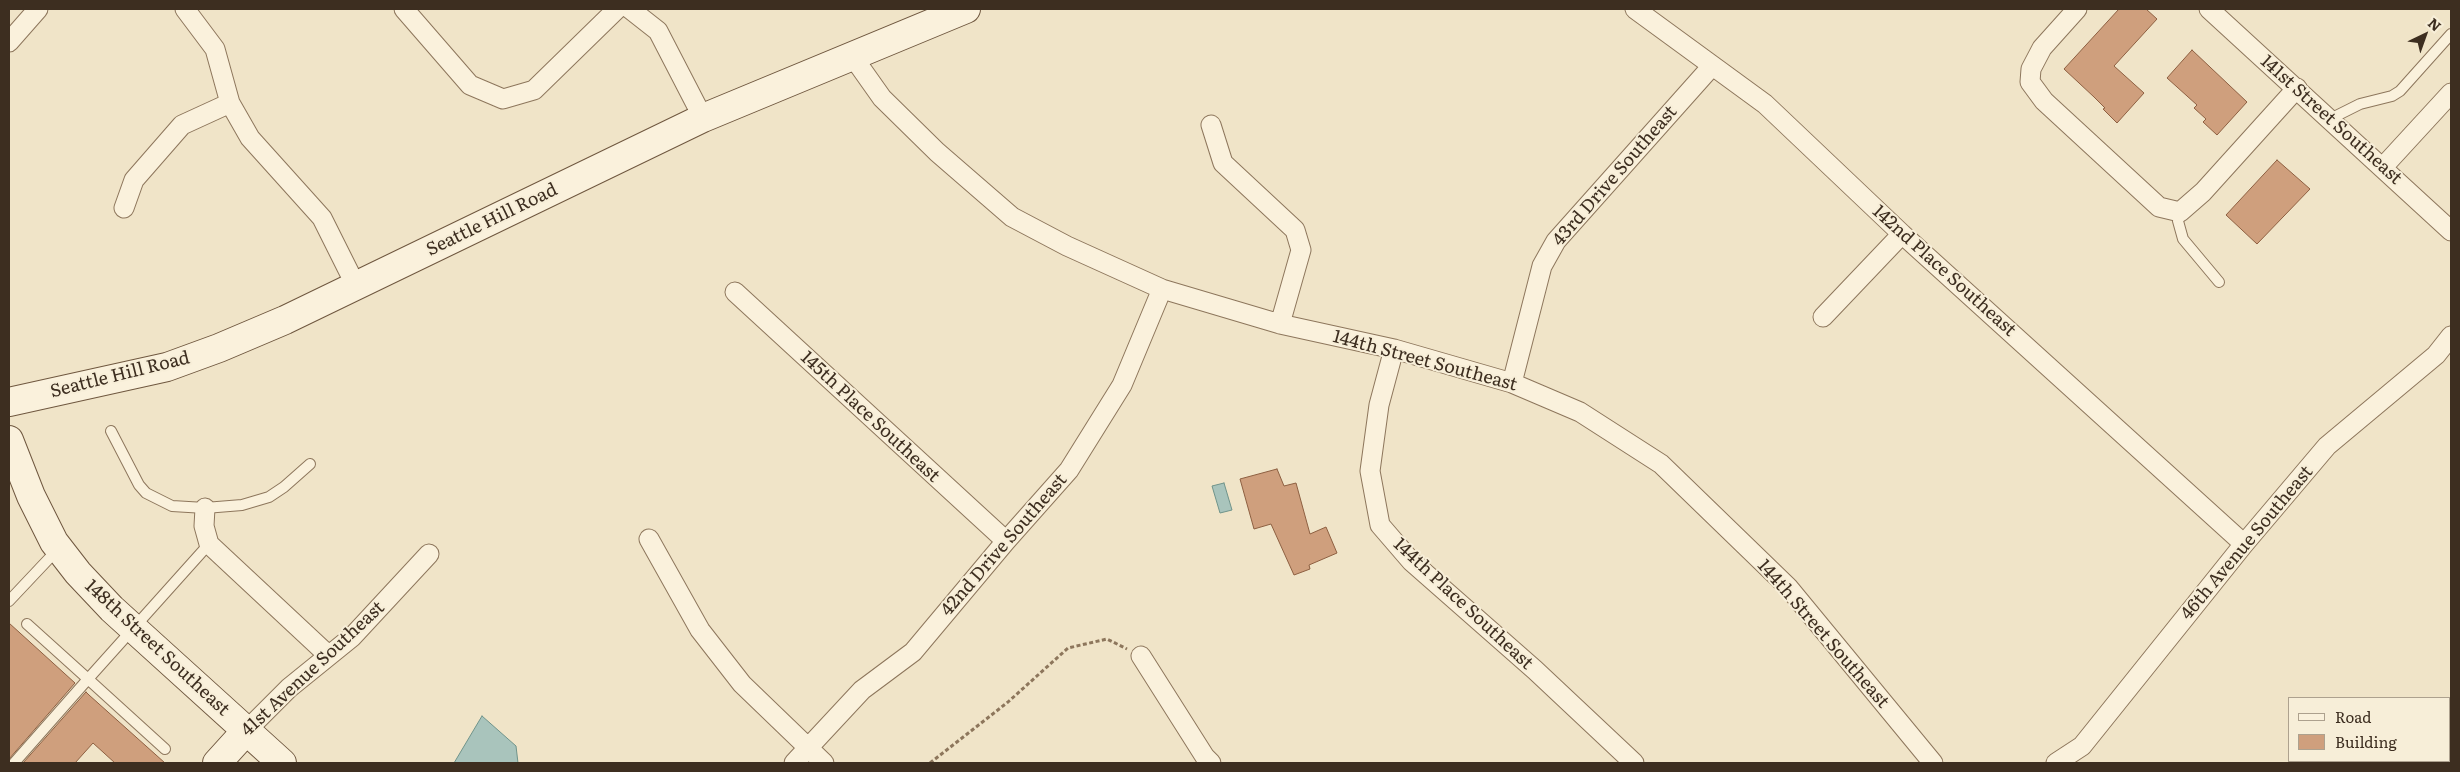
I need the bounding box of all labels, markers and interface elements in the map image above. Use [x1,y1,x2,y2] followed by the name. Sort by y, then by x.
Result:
[2400,10,2450,60] north arrow
[2424,12,2446,35] text: N
[2256,51,2406,189] street label: 141st Street Southeast
[1548,101,1682,251] street label: 43rd Drive Southeast
[423,179,561,261] street label: Seattle Hill Road
[1868,201,2020,341] street label: 142nd Place Southeast
[1331,326,1519,396] street label: 144th Street Southeast
[48,347,192,403] street label: Seattle Hill Road
[796,347,944,487] street label: 145th Place Southeast
[2176,462,2318,624] street label: 46th Avenue Southeast
[936,469,1072,621] street label: 42nd Drive Southeast
[1389,534,1537,674] street label: 144th Place Southeast
[1753,555,1893,713] street label: 144th Street Southeast
[80,575,234,721] street label: 148th Street Southeast
[237,597,389,741] street label: 41st Avenue Southeast
[2288,697,2450,762] legend
[2335,705,2371,728] text: Road
[2335,730,2397,753] text: Building

